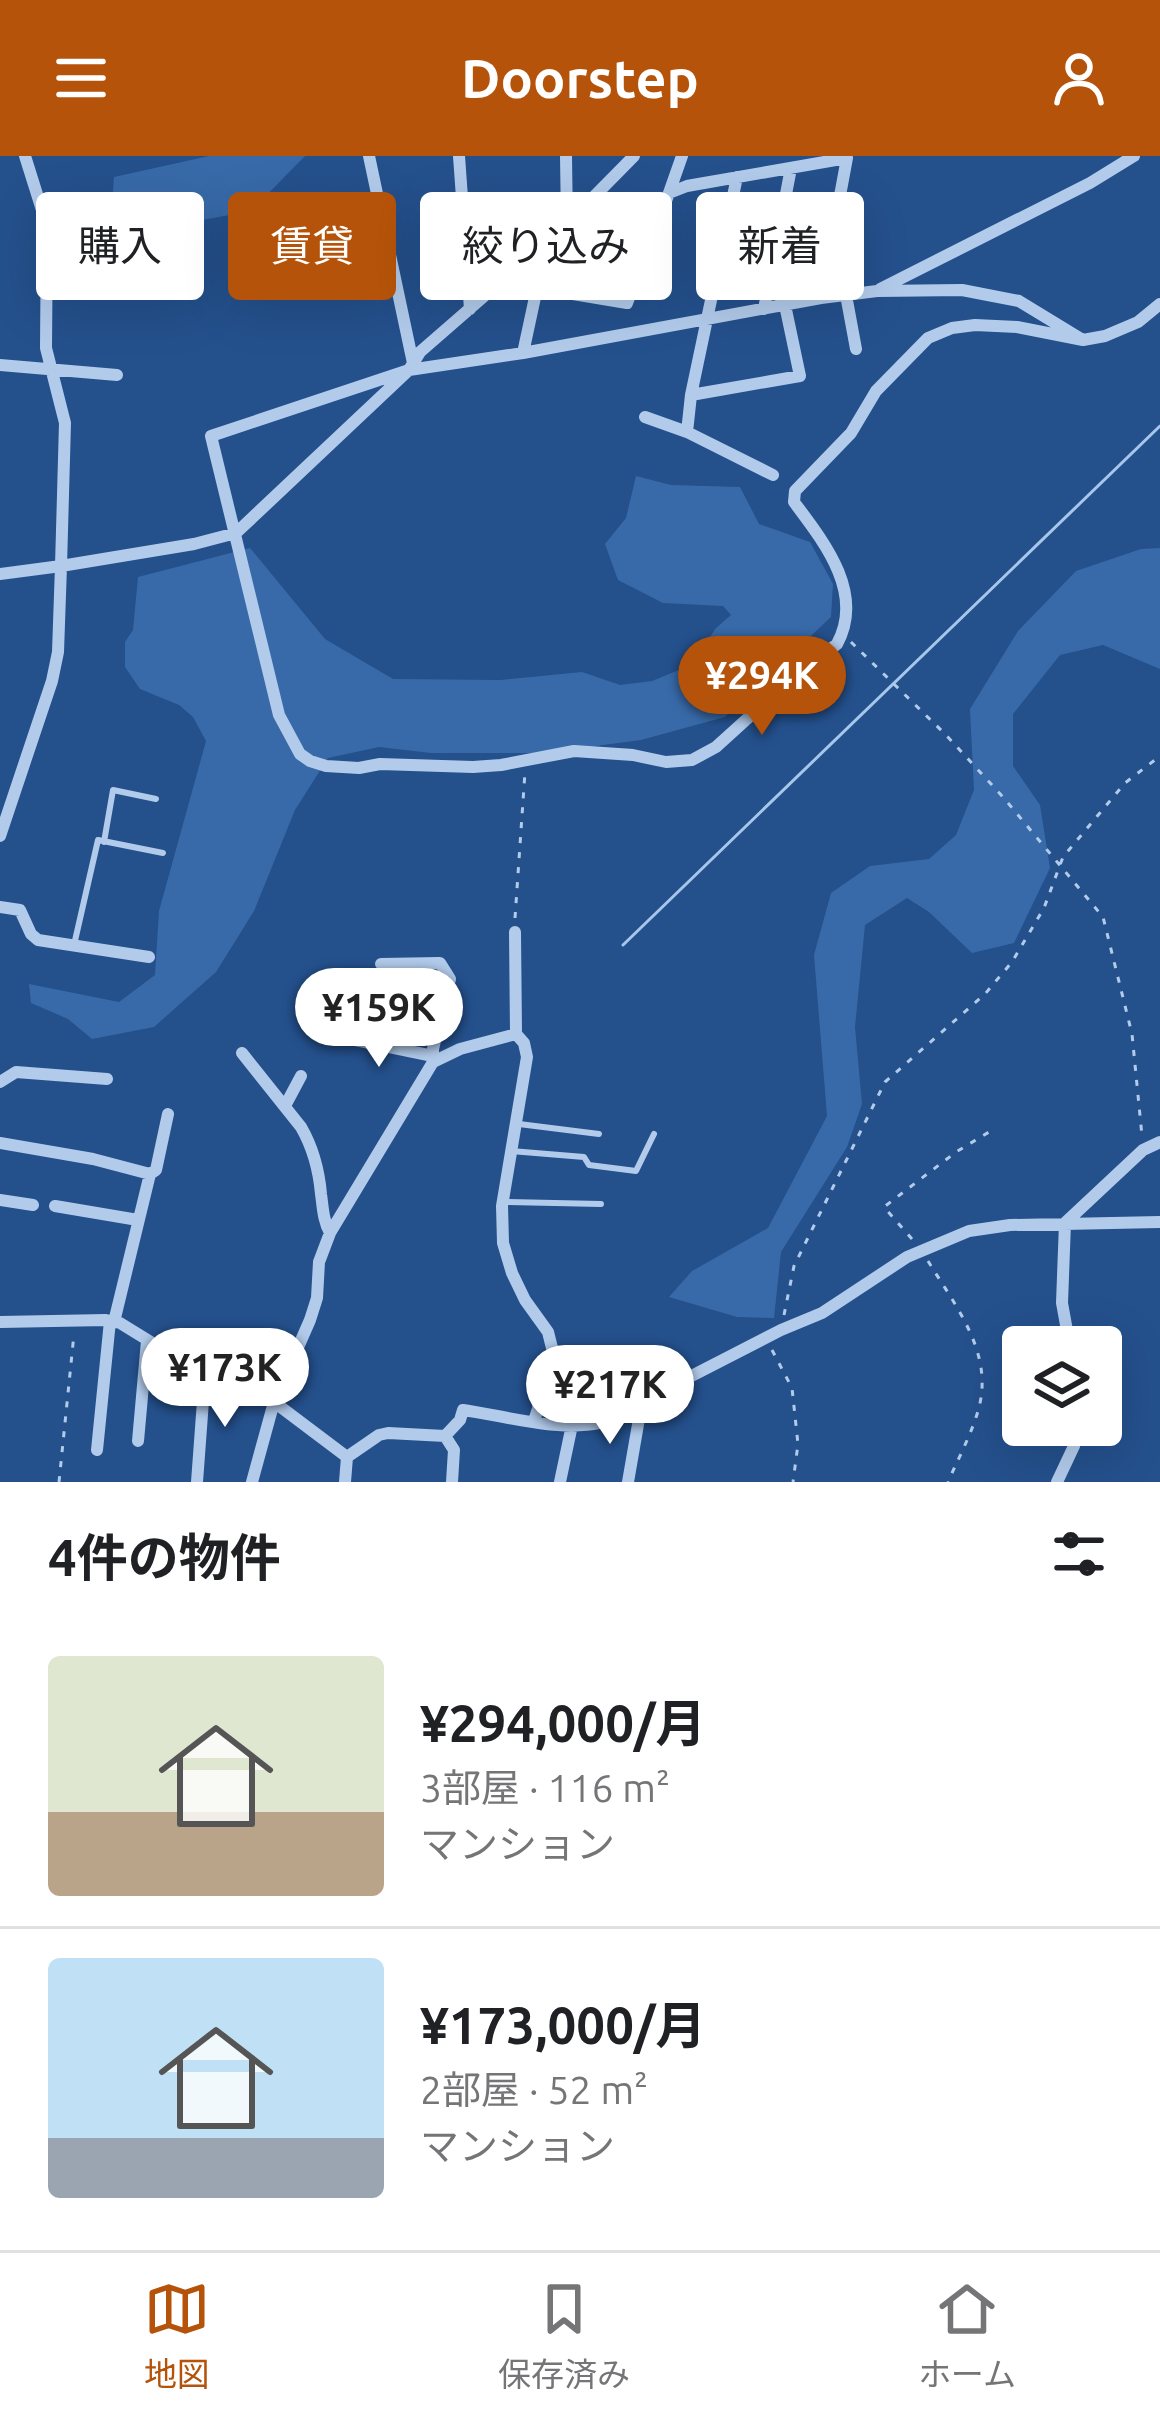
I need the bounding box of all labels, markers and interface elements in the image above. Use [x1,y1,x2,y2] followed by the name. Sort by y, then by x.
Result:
[48,45,114,111] icon: menu
[1046,45,1112,111] icon: person
[461,48,699,108] text: Doorstep
[36,192,204,300] chip: 購入
[228,192,396,300] chip: 賃貸
[420,192,672,300] chip: 絞り込み
[696,192,864,300] chip: 新着
[678,636,846,738] pin: ¥294K
[705,653,819,696] text: ¥294K
[295,968,463,1070] pin: ¥159K
[322,985,436,1028] text: ¥159K
[1002,1326,1122,1446] map controls
[1002,1326,1122,1446] button: layers
[141,1328,309,1430] pin: ¥173K
[168,1345,282,1388] text: ¥173K
[526,1345,694,1447] pin: ¥217K
[553,1362,667,1405] text: ¥217K
[1046,1521,1112,1587] icon: filters
[48,1528,281,1586] text: 4件の物件
[420,1694,706,1752] text: ¥294,000/月
[144,1704,288,1848] icon: home
[420,1766,670,1809] text: 3部屋 · 116 m²
[420,1822,615,1865] text: マンション
[420,1996,706,2054] text: ¥173,000/月
[144,2006,288,2150] icon: home
[420,2068,648,2111] text: 2部屋 · 52 m²
[420,2124,615,2167] text: マンション
[144,2276,210,2396] tab: 地図
[498,2276,630,2396] tab: 保存済み
[918,2276,1016,2396] tab: ホーム

